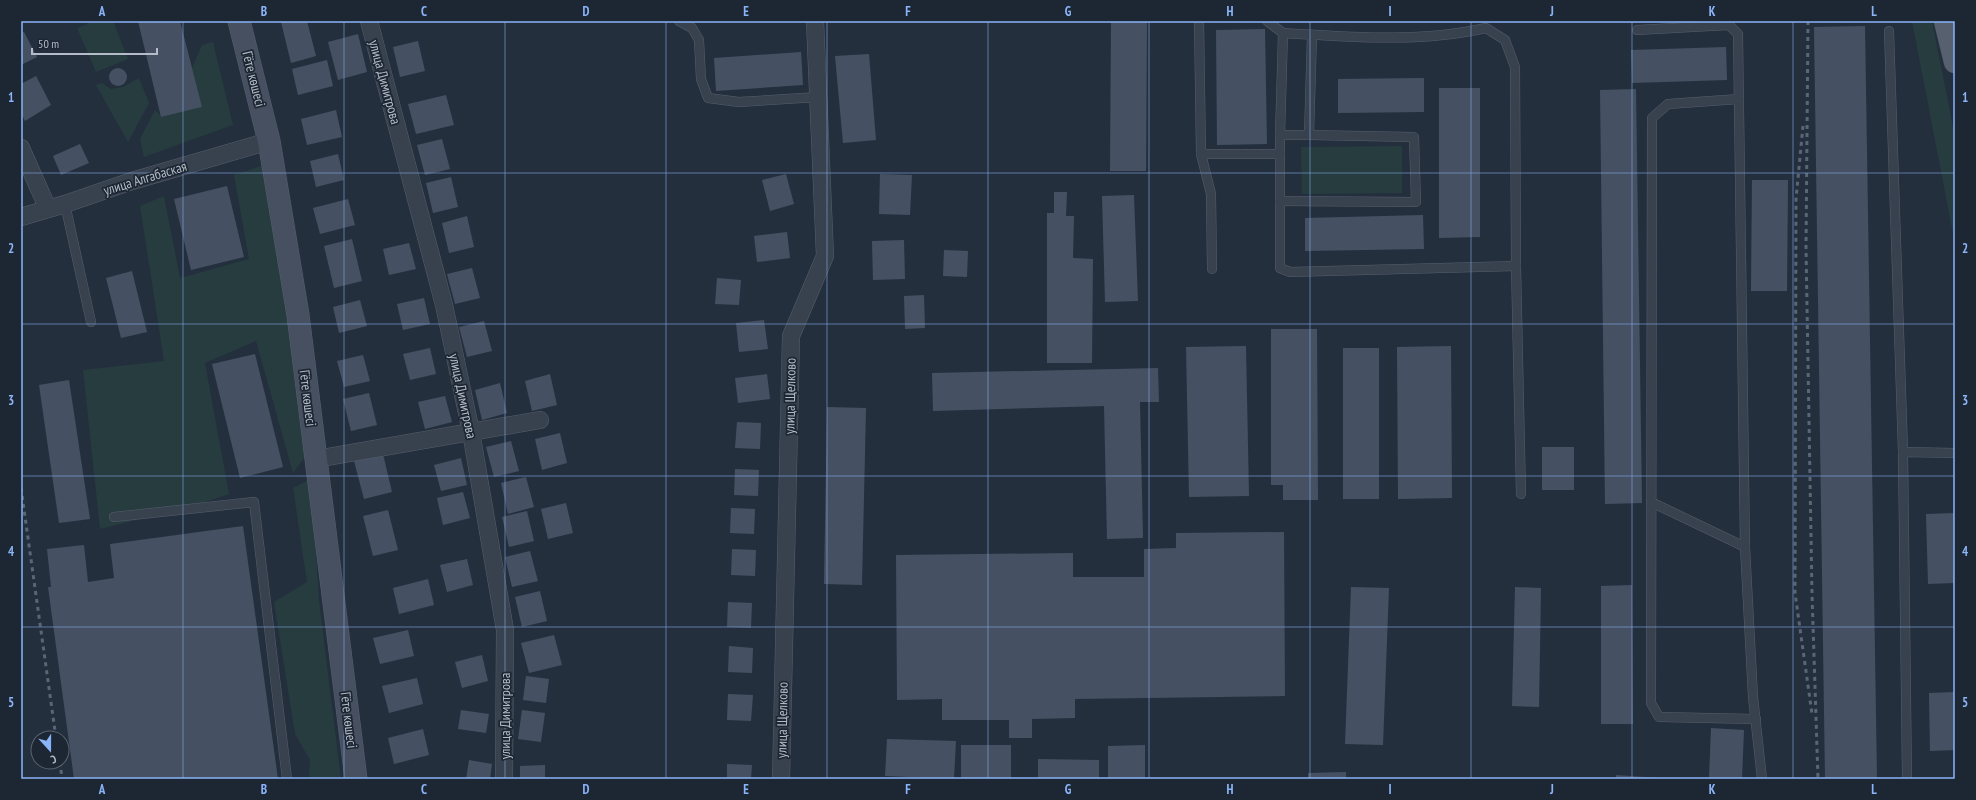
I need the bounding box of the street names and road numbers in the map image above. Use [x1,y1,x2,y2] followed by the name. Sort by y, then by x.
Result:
[365,38,405,126] street label: улица Димитрова
[238,49,270,109] street label: Гёте көшесі
[101,157,189,199] street label: улица Алгабаская
[445,352,481,440] street label: улица Димитрова
[780,358,800,434] street label: улица Щелково
[296,369,320,427] street label: Гёте көшесі
[496,673,514,759] street label: улица Димитрова
[772,682,792,758] street label: улица Щелково
[337,691,361,749] street label: Гёте көшесі

